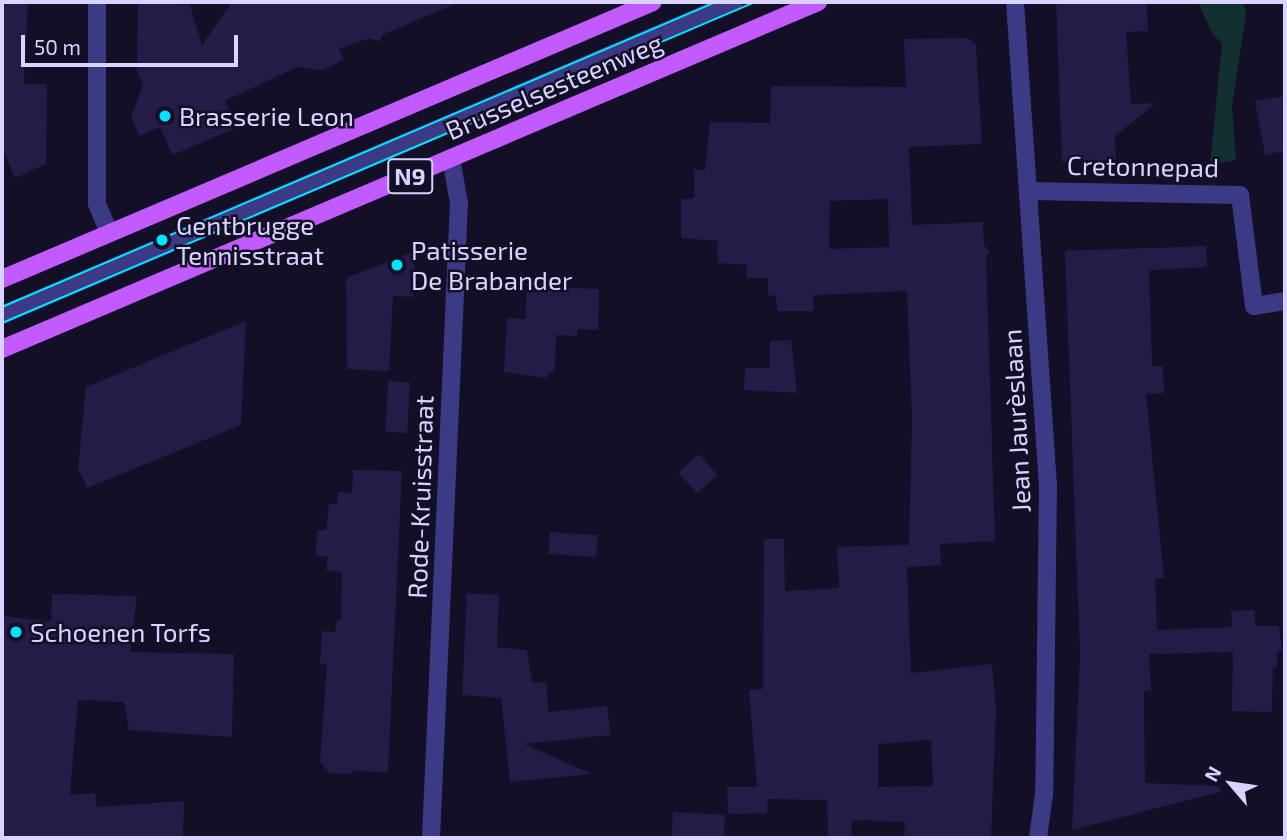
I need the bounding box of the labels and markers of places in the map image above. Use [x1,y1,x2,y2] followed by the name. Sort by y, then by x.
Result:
[179,100,354,132] place label: Brasserie Leon
[157,108,173,124] marker: Brasserie Leon
[176,209,324,270] place label: Gentbrugge Tennisstraat
[154,232,170,248] marker: Gentbrugge Tennisstraat
[411,234,572,296] place label: Patisserie De Brabander
[389,257,405,273] marker: Patisserie De Brabander
[30,616,212,648] place label: Schoenen Torfs
[8,624,24,640] marker: Schoenen Torfs

